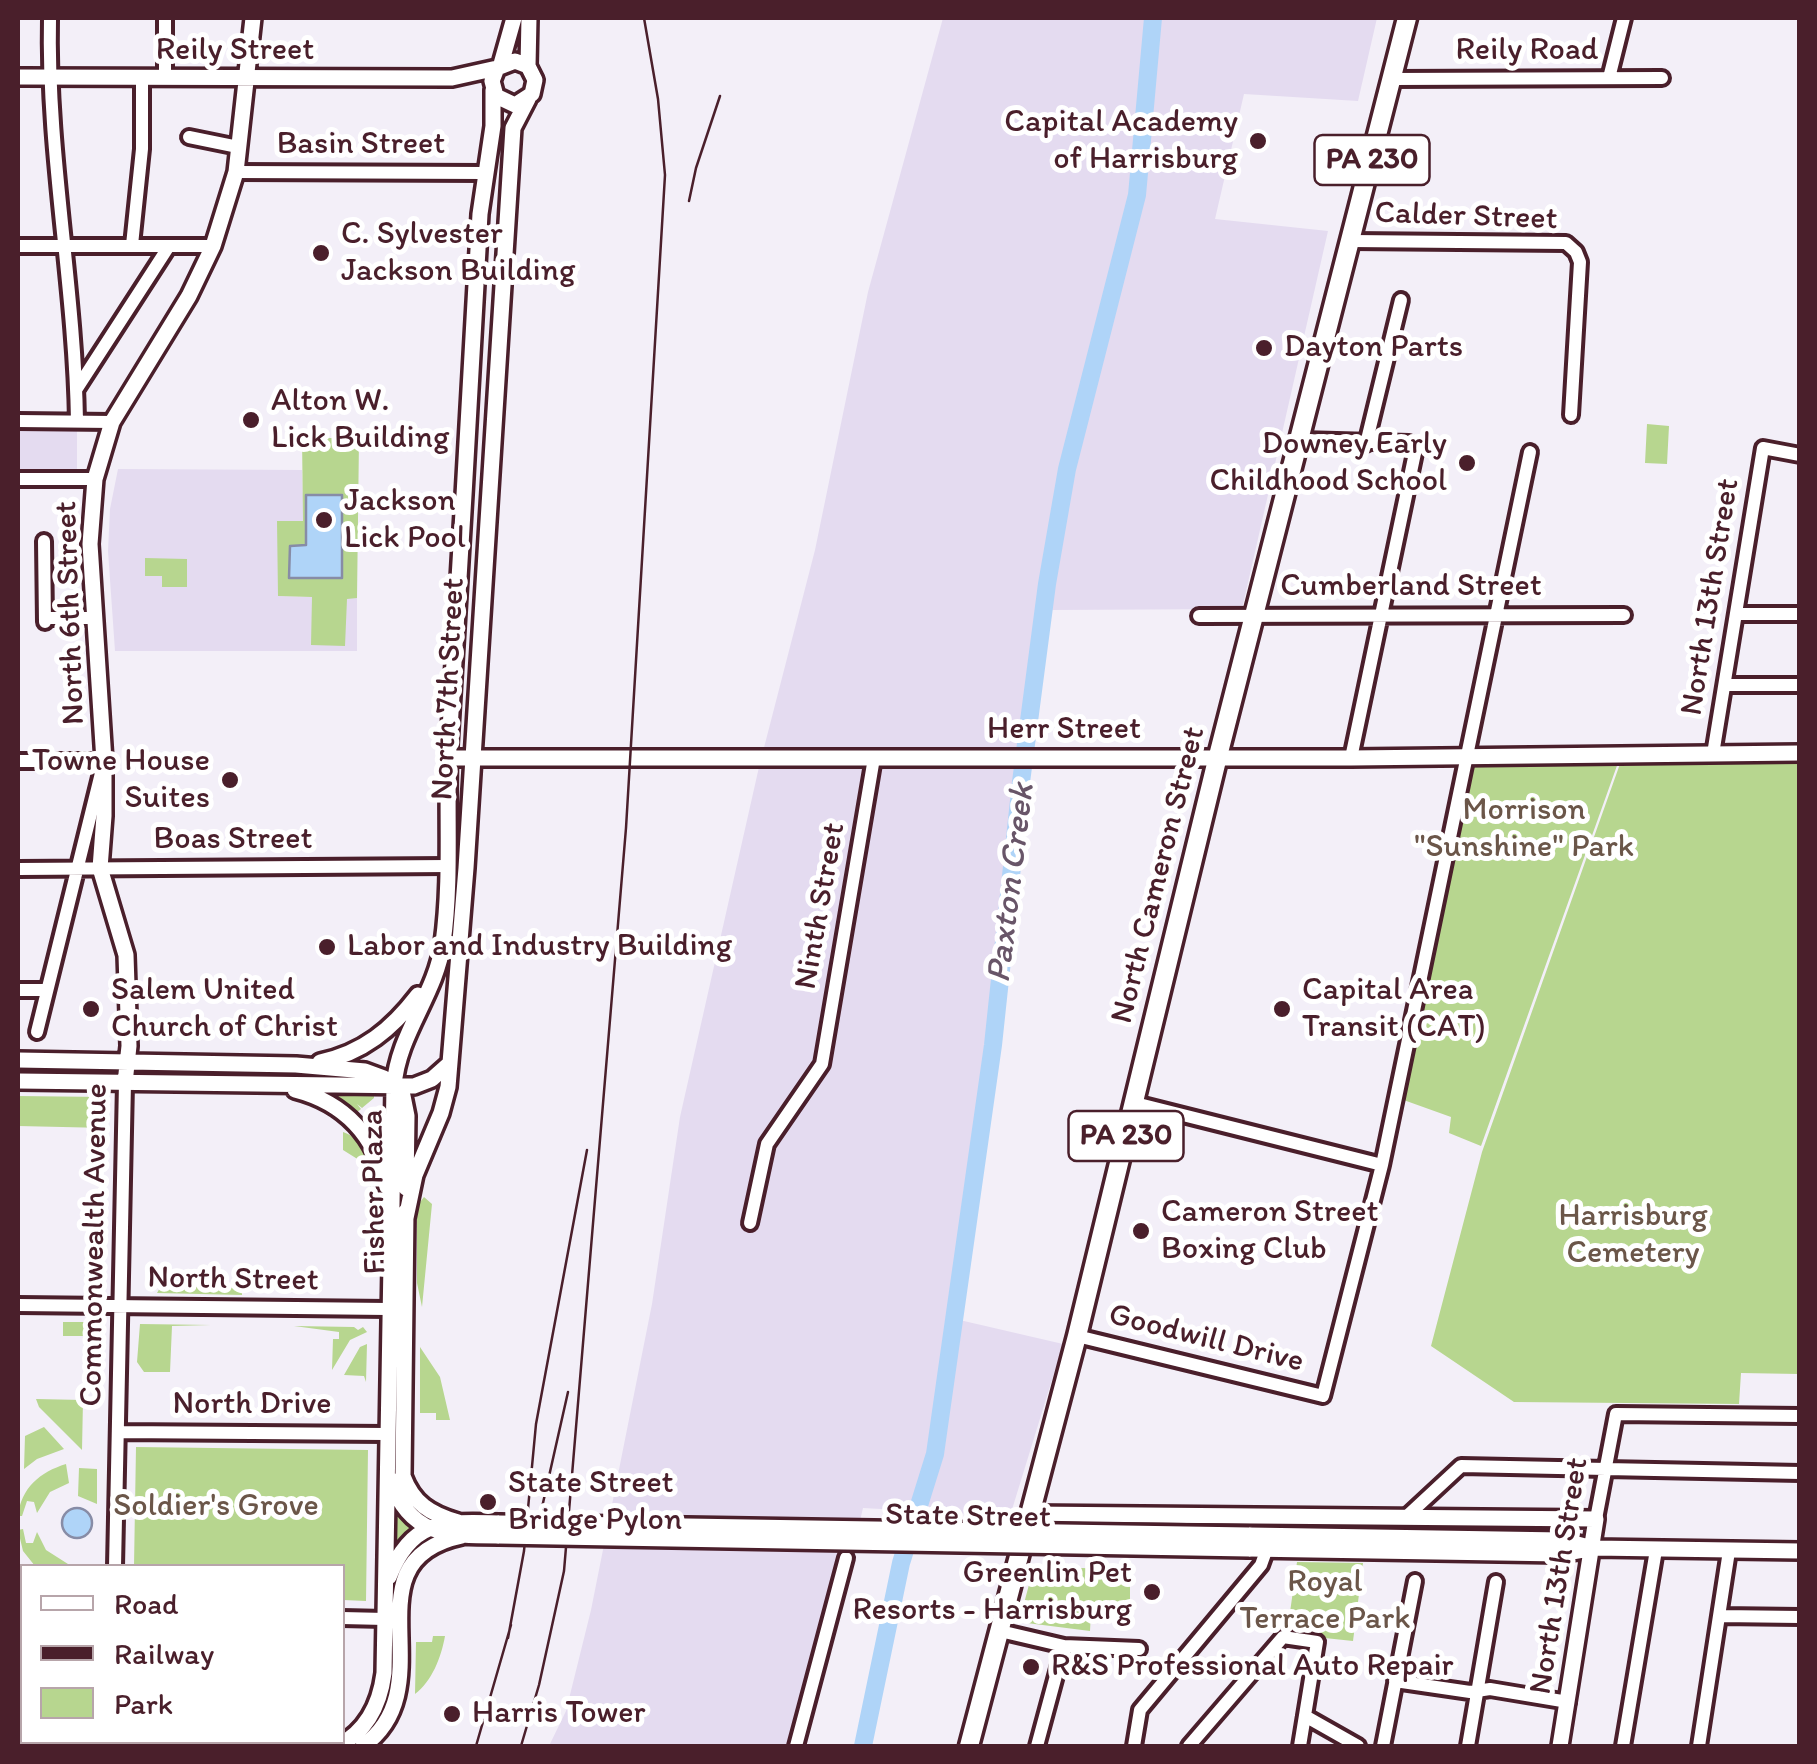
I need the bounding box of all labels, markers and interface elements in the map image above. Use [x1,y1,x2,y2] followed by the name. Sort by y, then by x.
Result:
[156,32,314,70] street label: Reily Street
[1456,32,1598,70] street label: Reily Road
[1004,104,1238,179] place label: Capital Academy of Harrisburg
[277,126,445,164] street label: Basin Street
[1247,130,1269,152] marker: Capital Academy of Harrisburg
[1314,135,1430,185] road number: PA 230
[1374,195,1558,239] street label: Calder Street
[341,216,575,291] place label: C. Sylvester Jackson Building
[310,242,332,264] marker: C. Sylvester Jackson Building
[1284,329,1463,367] place label: Dayton Parts
[1253,337,1275,359] marker: Dayton Parts
[271,383,449,458] place label: Alton W. Lick Building
[240,409,262,431] marker: Alton W. Lick Building
[1209,426,1447,501] place label: Downey Early Childhood School
[1456,452,1478,474] marker: Downey Early Childhood School
[1673,476,1749,718] street label: North 13th Street
[344,483,466,558] place label: Jackson Lick Pool
[48,500,94,726] street label: North 6th Street
[313,509,335,531] marker: Jackson Lick Pool
[1280,568,1542,606] street label: Cumberland Street
[424,577,474,801] street label: North 7th Street
[987,711,1141,749] street label: Herr Street
[1104,723,1214,1027] street label: North Cameron Street
[32,743,210,818] place label: Towne House Suites
[219,769,241,791] marker: Towne House Suites
[979,781,1045,985] water label: Paxton Creek
[1414,792,1634,867] park label: Morrison "Sunshine" Park
[787,820,855,992] street label: Ninth Street
[154,821,312,859] street label: Boas Street
[347,928,732,966] place label: Labor and Industry Building
[316,936,338,958] marker: Labor and Industry Building
[111,972,338,1047] place label: Salem United Church of Christ
[1302,972,1486,1047] place label: Capital Area Transit (CAT)
[80,998,102,1020] marker: Salem United Church of Christ
[1271,998,1293,1020] marker: Capital Area Transit (CAT)
[73,1083,117,1407] street label: Commonwealth Avenue
[354,1109,396,1275] street label: Fisher Plaza
[1068,1111,1184,1161] road number: PA 230
[1161,1194,1379,1269] place label: Cameron Street Boxing Club
[1558,1198,1708,1273] park label: Harrisburg Cemetery
[1130,1220,1152,1242] marker: Cameron Street Boxing Club
[147,1259,319,1301] street label: North Street
[1104,1296,1308,1382] street label: Goodwill Drive
[173,1386,331,1424] street label: North Drive
[1522,1455,1598,1697] street label: North 13th Street
[508,1465,682,1540] place label: State Street Bridge Pylon
[113,1488,319,1526] park label: Soldier's Grove
[477,1491,499,1513] marker: State Street Bridge Pylon
[885,1496,1051,1538] street label: State Street
[852,1555,1132,1630] place label: Greenlin Pet Resorts - Harrisburg
[20,1564,345,1744] legend
[1239,1564,1411,1639] park label: Royal Terrace Park
[1141,1581,1163,1603] marker: Greenlin Pet Resorts - Harrisburg
[114,1585,179,1622] text: Road
[114,1635,214,1672] text: Railway
[1051,1648,1454,1686] place label: R&S Professional Auto Repair
[1020,1656,1042,1678] marker: R&S Professional Auto Repair
[114,1685,173,1722] text: Park
[472,1695,646,1733] place label: Harris Tower
[441,1703,463,1725] marker: Harris Tower

